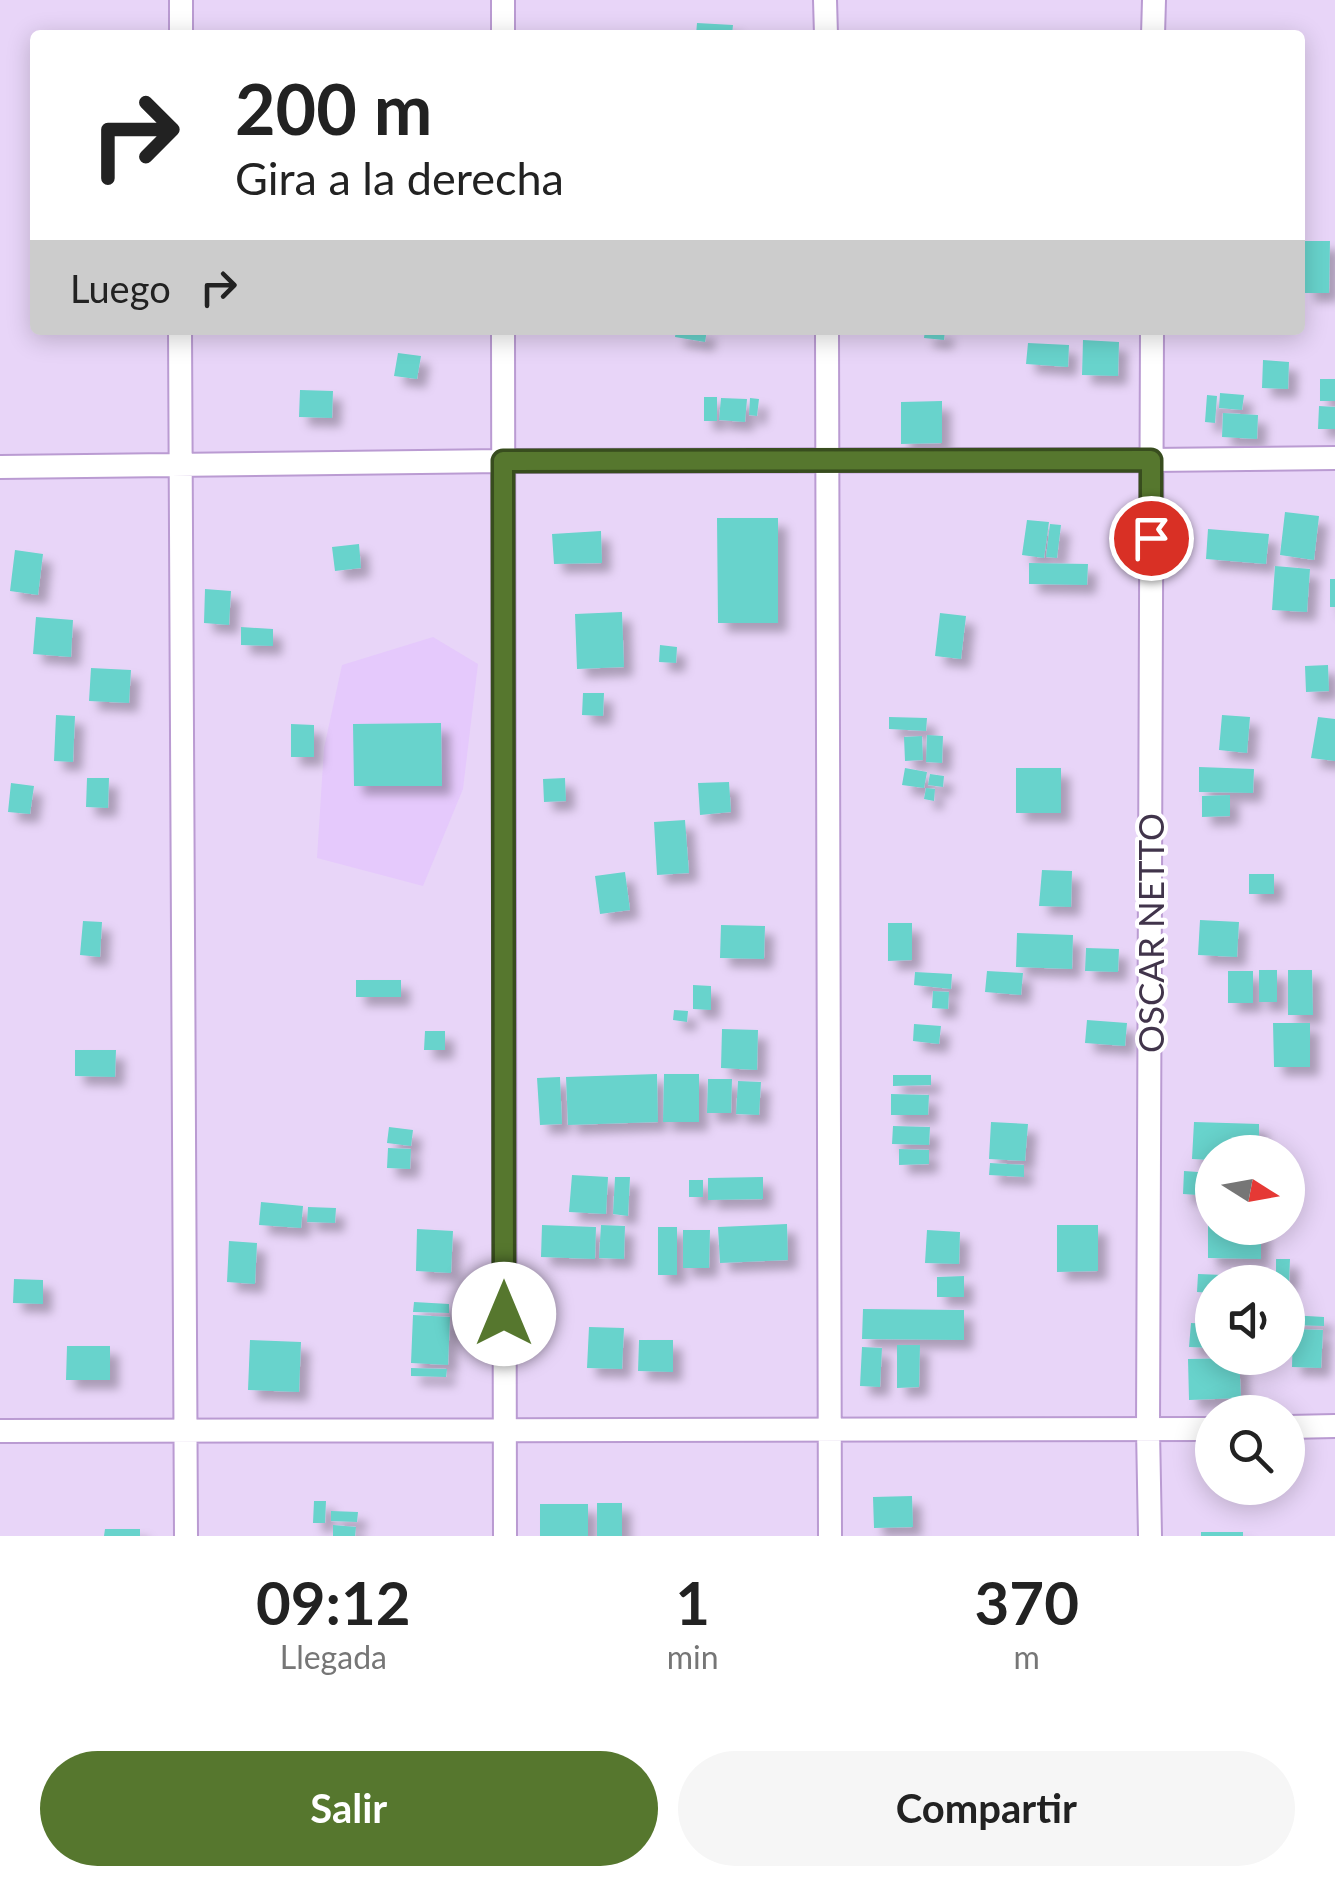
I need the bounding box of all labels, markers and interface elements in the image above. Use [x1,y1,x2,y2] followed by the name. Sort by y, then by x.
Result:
[235,66,432,150] text: 200 m
[70,70,200,200] icon: right
[235,151,564,205] text: Gira a la derecha
[191,260,246,315] icon: right
[70,265,171,311] text: Luego
[1109,496,1194,581] pin
[1124,511,1179,566] icon: arrive
[1129,813,1171,1053] street label: OSCAR NETTO
[1195,1135,1305,1245] north arrow
[1195,1135,1305,1505] map controls
[452,1262,556,1366] position arrow
[1195,1265,1305,1375] button: sound
[1195,1395,1305,1505] button: search
[256,1566,411,1638] text: 09:12
[675,1566,710,1638] text: 1
[975,1566,1079,1638] text: 370
[280,1637,387,1676] text: Llegada
[667,1637,719,1676] text: min
[1014,1637,1040,1676] text: m
[40,1751,658,1866] button: Salir
[678,1751,1295,1866] button: Compartir

